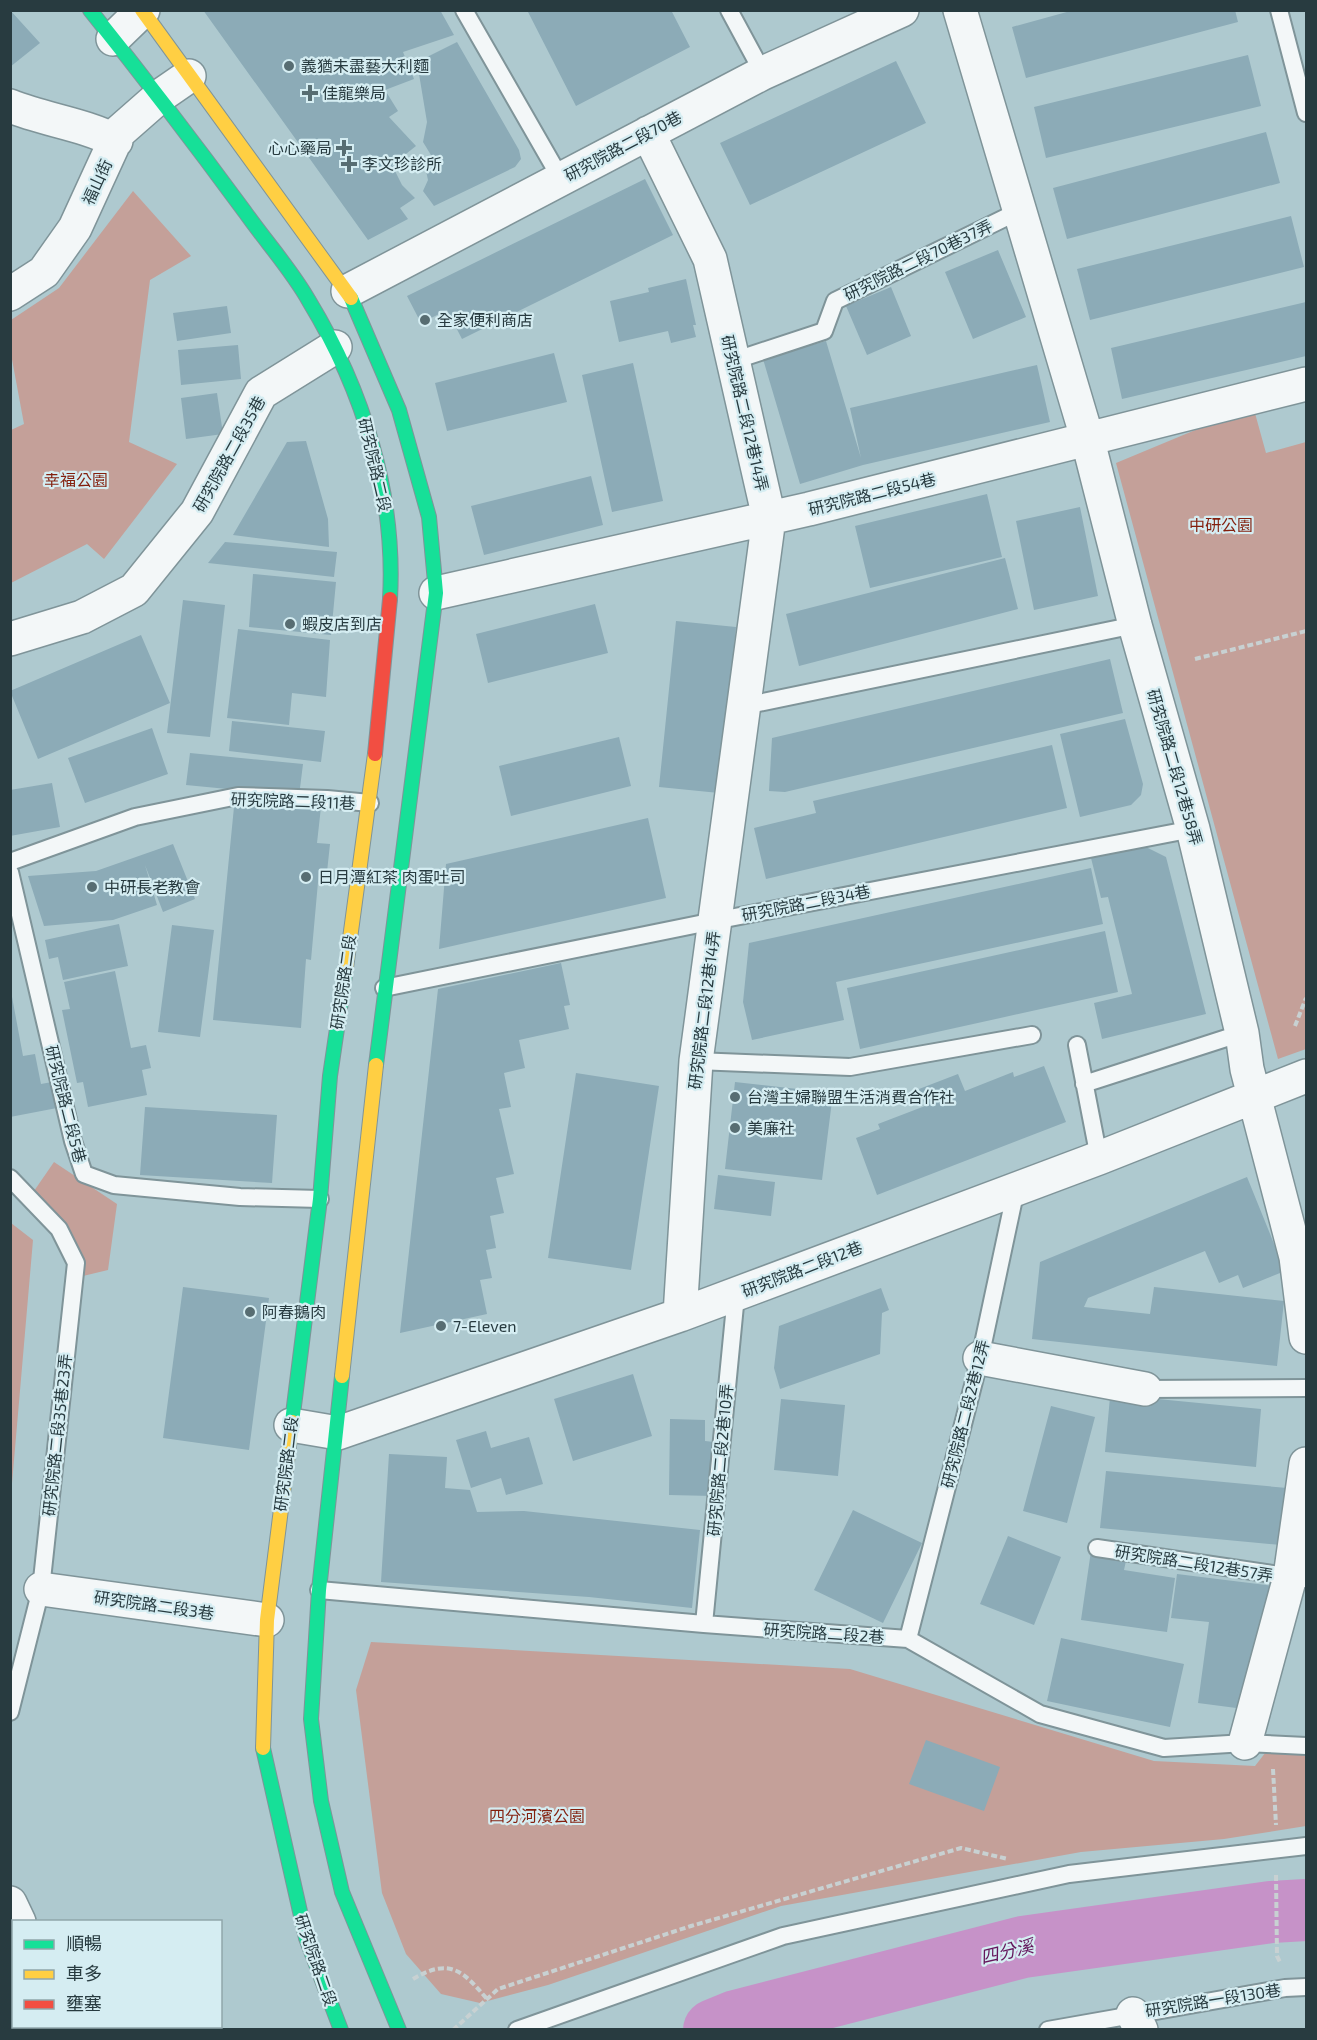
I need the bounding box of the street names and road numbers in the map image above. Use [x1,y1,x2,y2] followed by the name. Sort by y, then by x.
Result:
[561,107,685,184] street label: 研究院路二段70巷
[78,156,115,208] street label: 福山街
[840,215,995,304] street label: 研究院路二段70巷37弄
[718,333,773,493] street label: 研究院路二段12巷14弄
[189,393,268,515] street label: 研究院路二段35巷
[355,416,396,514] street label: 研究院路二段
[806,469,937,519] street label: 研究院路二段54巷
[1144,687,1207,847] street label: 研究院路二段12巷58弄
[230,789,356,812] street label: 研究院路二段11巷
[740,881,872,924] street label: 研究院路二段34巷
[684,930,723,1090] street label: 研究院路二段12巷14弄
[326,933,359,1031] street label: 研究院路二段
[43,1043,90,1165] street label: 研究院路二段5巷
[739,1237,865,1300] street label: 研究院路二段12巷
[937,1338,992,1490] street label: 研究院路二段2巷12弄
[39,1353,74,1517] street label: 研究院路二段35巷23弄
[703,1383,736,1537] street label: 研究院路二段2巷10弄
[270,1415,301,1513] street label: 研究院路二段
[1114,1541,1275,1584] street label: 研究院路二段12巷57弄
[93,1587,215,1622] street label: 研究院路二段3巷
[763,1619,885,1646] street label: 研究院路二段2巷
[292,1911,341,2008] street label: 研究院路二段
[1144,1979,1282,2020] street label: 研究院路一段130巷

